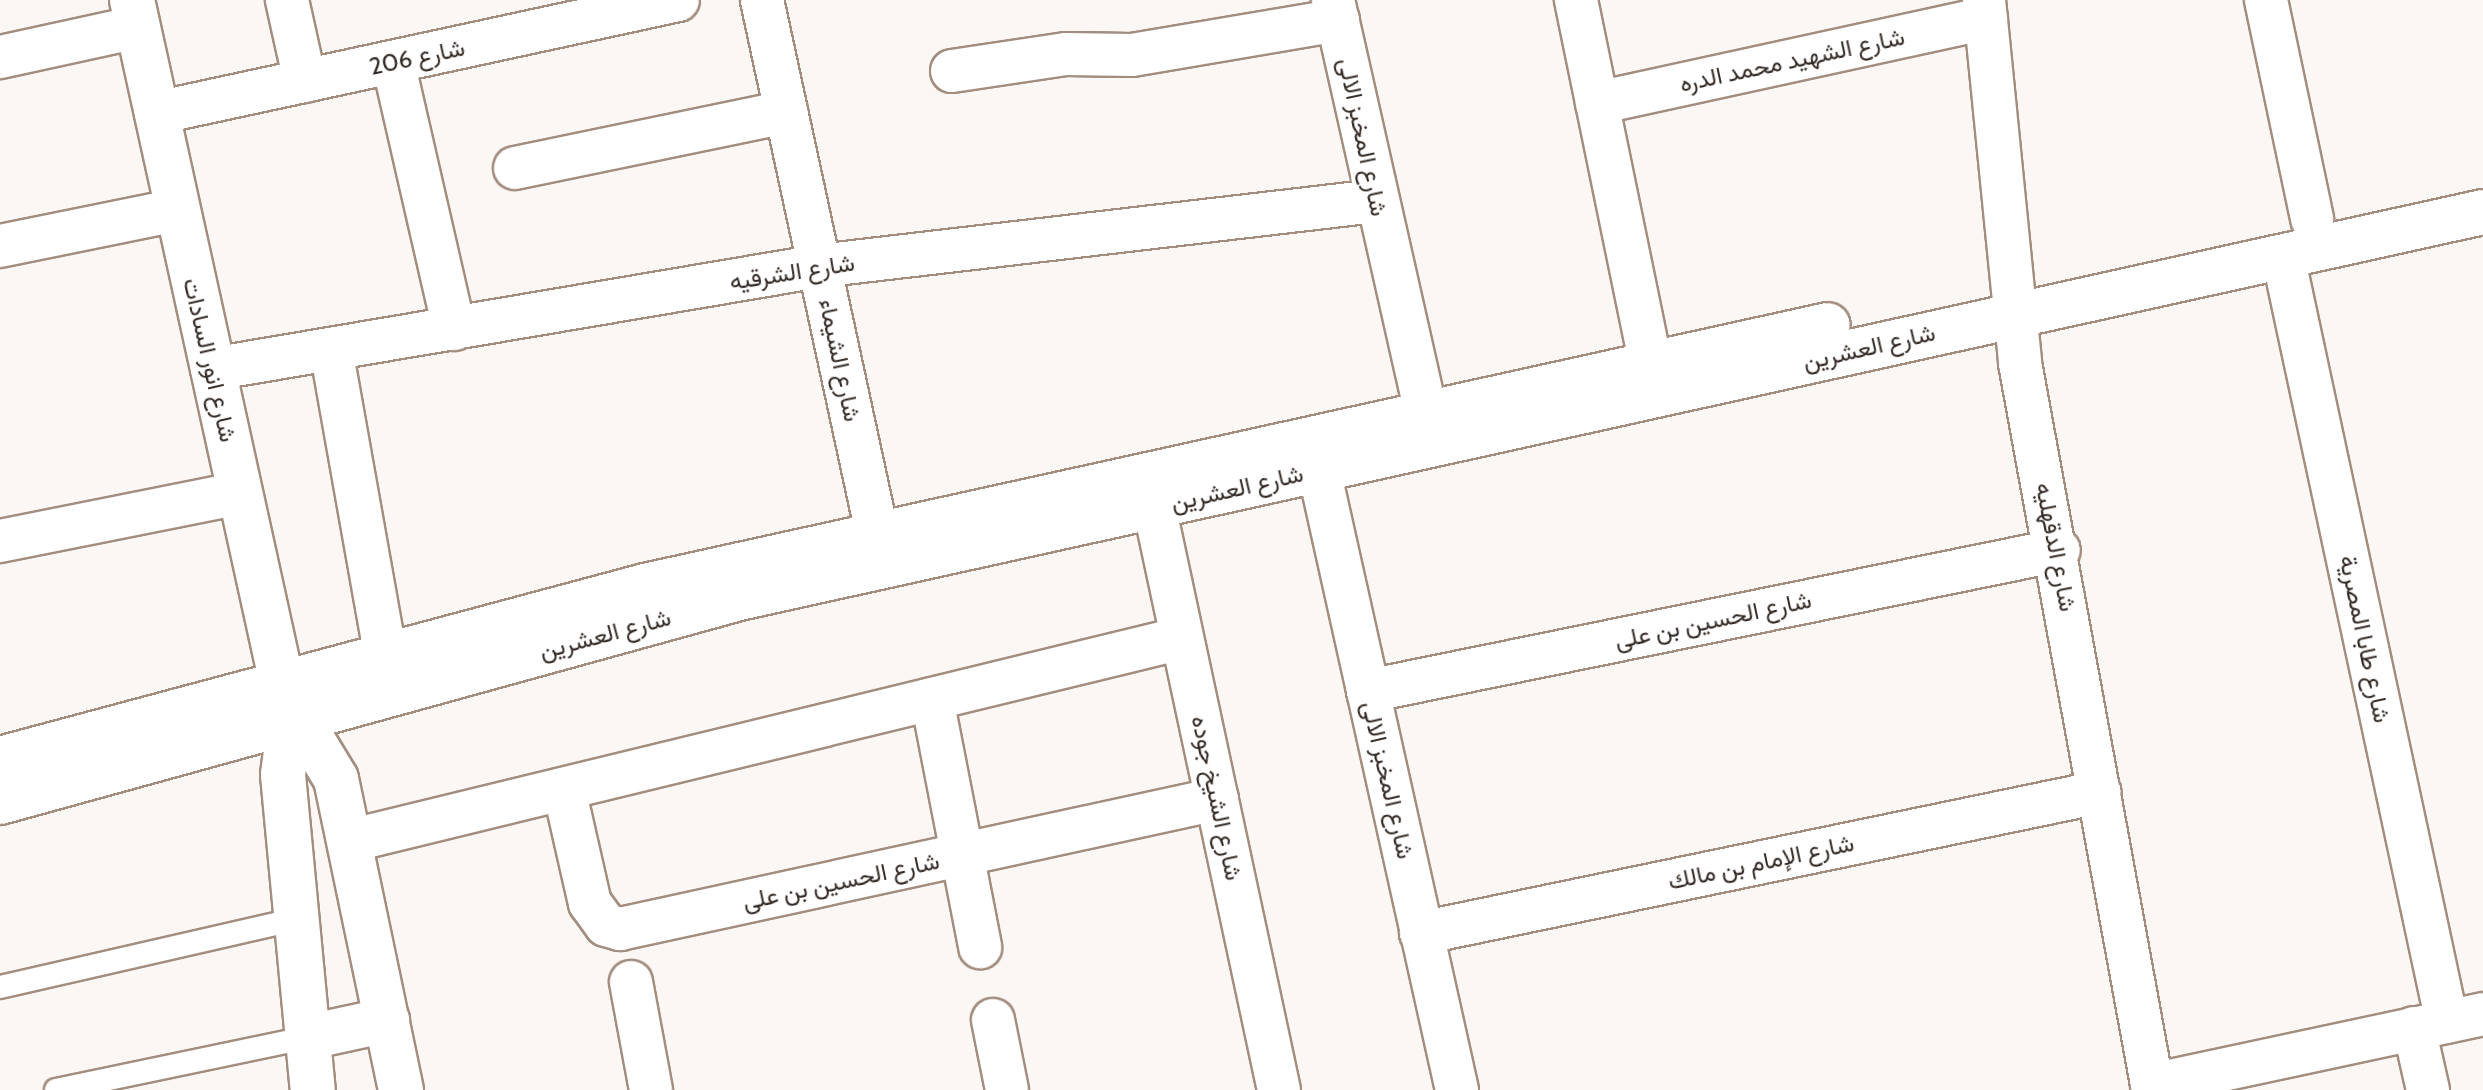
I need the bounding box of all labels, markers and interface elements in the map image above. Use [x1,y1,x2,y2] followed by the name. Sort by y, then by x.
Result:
[1677,22,1907,98] street label: شارع الشهيد محمد الدره
[367,33,467,81] street label: شارع 206
[1332,55,1394,219] street label: شارع المخبز الالى
[727,248,857,296] street label: شارع الشرقيه
[177,275,243,445] street label: شارع انور السادات
[813,296,867,424] street label: شارع الشيماء
[1800,318,1938,376] street label: شارع العشرين
[1168,459,1306,517] street label: شارع العشرين
[2029,480,2083,614] street label: شارع الدقهليه
[2333,553,2397,725] street label: شارع طابا المصرية
[1612,585,1814,655] street label: شارع الحسين بن على
[536,603,674,665] street label: شارع العشرين
[1356,698,1420,862] street label: شارع المخبز الالى
[1185,713,1249,883] street label: شارع الشيخ جوده
[1665,828,1857,896] street label: شارع الإمام بن مالك
[740,846,942,916] street label: شارع الحسين بن على

